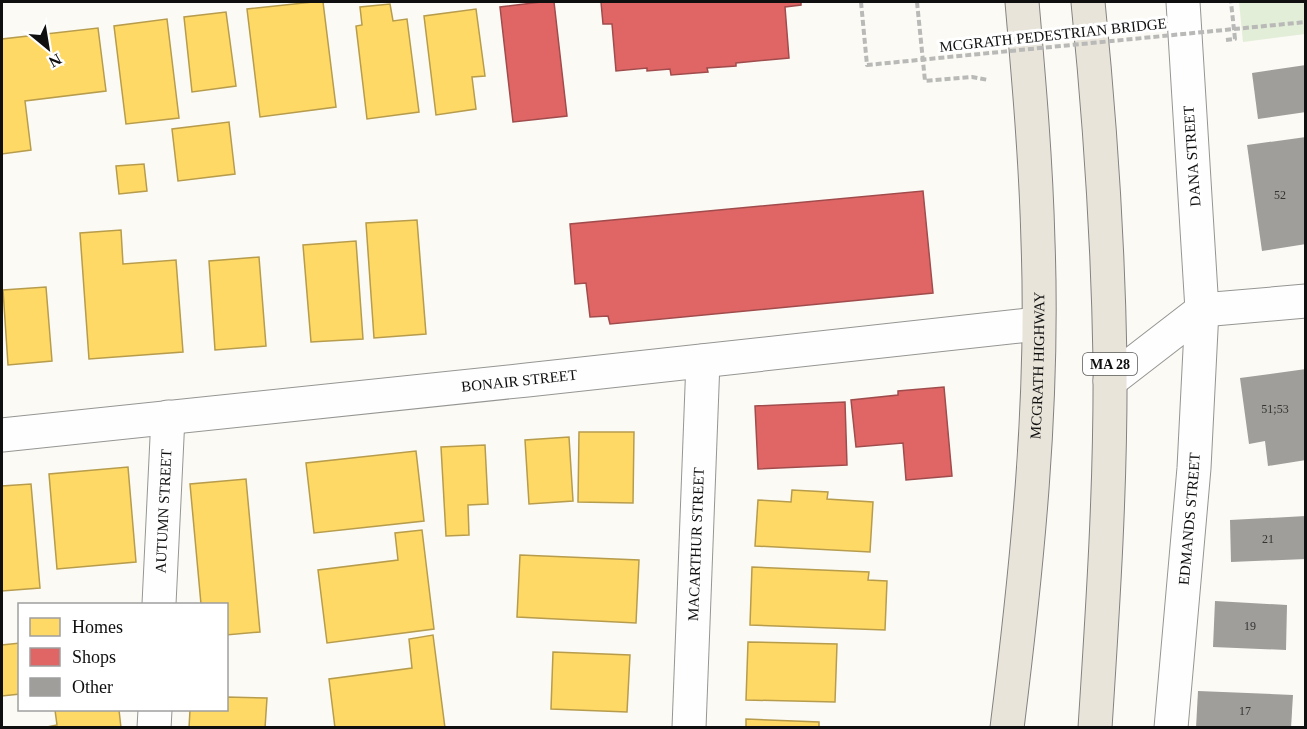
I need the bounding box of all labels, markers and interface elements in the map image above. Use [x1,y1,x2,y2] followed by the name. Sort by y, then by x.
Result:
[939,15,1167,55] street label: MCGRATH PEDESTRIAN BRIDGE
[18,18,78,78] north arrow
[46,50,65,71] text: N
[1180,105,1204,207] street label: DANA STREET
[1274,188,1286,202] house number: 52
[1027,292,1047,440] street label: MCGRATH HIGHWAY
[1083,353,1137,375] road number: MA 28
[460,367,578,395] street label: BONAIR STREET
[1261,402,1289,416] house number: 51;53
[152,448,174,574] street label: AUTUMN STREET
[1176,452,1203,586] street label: EDMANDS STREET
[685,467,707,621] street label: MACARTHUR STREET
[1262,532,1274,546] house number: 21
[18,603,228,711] legend
[72,617,123,637] text: Homes
[1244,619,1256,633] house number: 19
[72,647,116,667] text: Shops
[72,677,113,697] text: Other
[1239,704,1251,718] house number: 17

